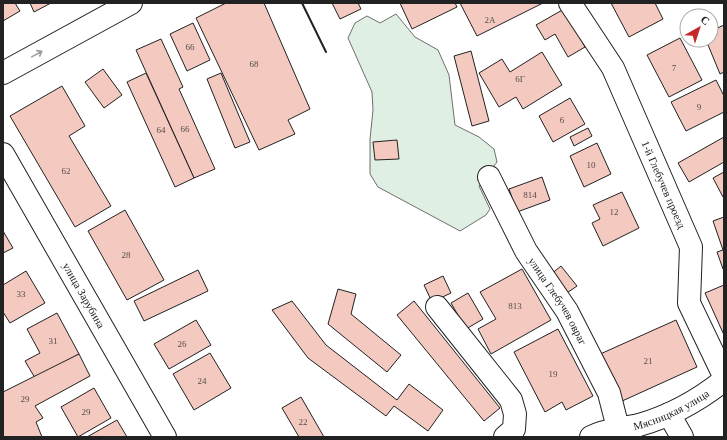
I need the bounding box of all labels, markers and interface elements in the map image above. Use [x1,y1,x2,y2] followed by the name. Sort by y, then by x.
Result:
[679,8,719,48] north arrow
[698,13,712,27] text: С
[485,15,496,25] house number: 2А
[186,42,195,52] house number: 66
[31,50,43,58] one-way arrow
[250,59,259,69] house number: 68
[672,63,677,73] house number: 7
[515,74,525,84] house number: 6Г
[697,102,702,112] house number: 9
[560,115,565,125] house number: 6
[181,124,190,134] house number: 66
[157,125,166,135] house number: 64
[639,139,688,231] street label: 1-й Глебучев проезд
[587,160,596,170] house number: 10
[62,166,71,176] house number: 62
[523,190,537,200] house number: 814
[610,207,619,217] house number: 12
[122,250,131,260] house number: 28
[526,255,589,347] street label: улица Глебучев овраг
[61,261,107,330] street label: улица Зарубина
[17,289,26,299] house number: 33
[508,301,522,311] house number: 813
[49,336,58,346] house number: 31
[178,339,187,349] house number: 26
[644,356,653,366] house number: 21
[549,369,558,379] house number: 19
[198,376,207,386] house number: 24
[632,387,711,432] street label: Мясницкая улица
[21,394,30,404] house number: 29
[82,407,91,417] house number: 29
[299,417,308,427] house number: 22

